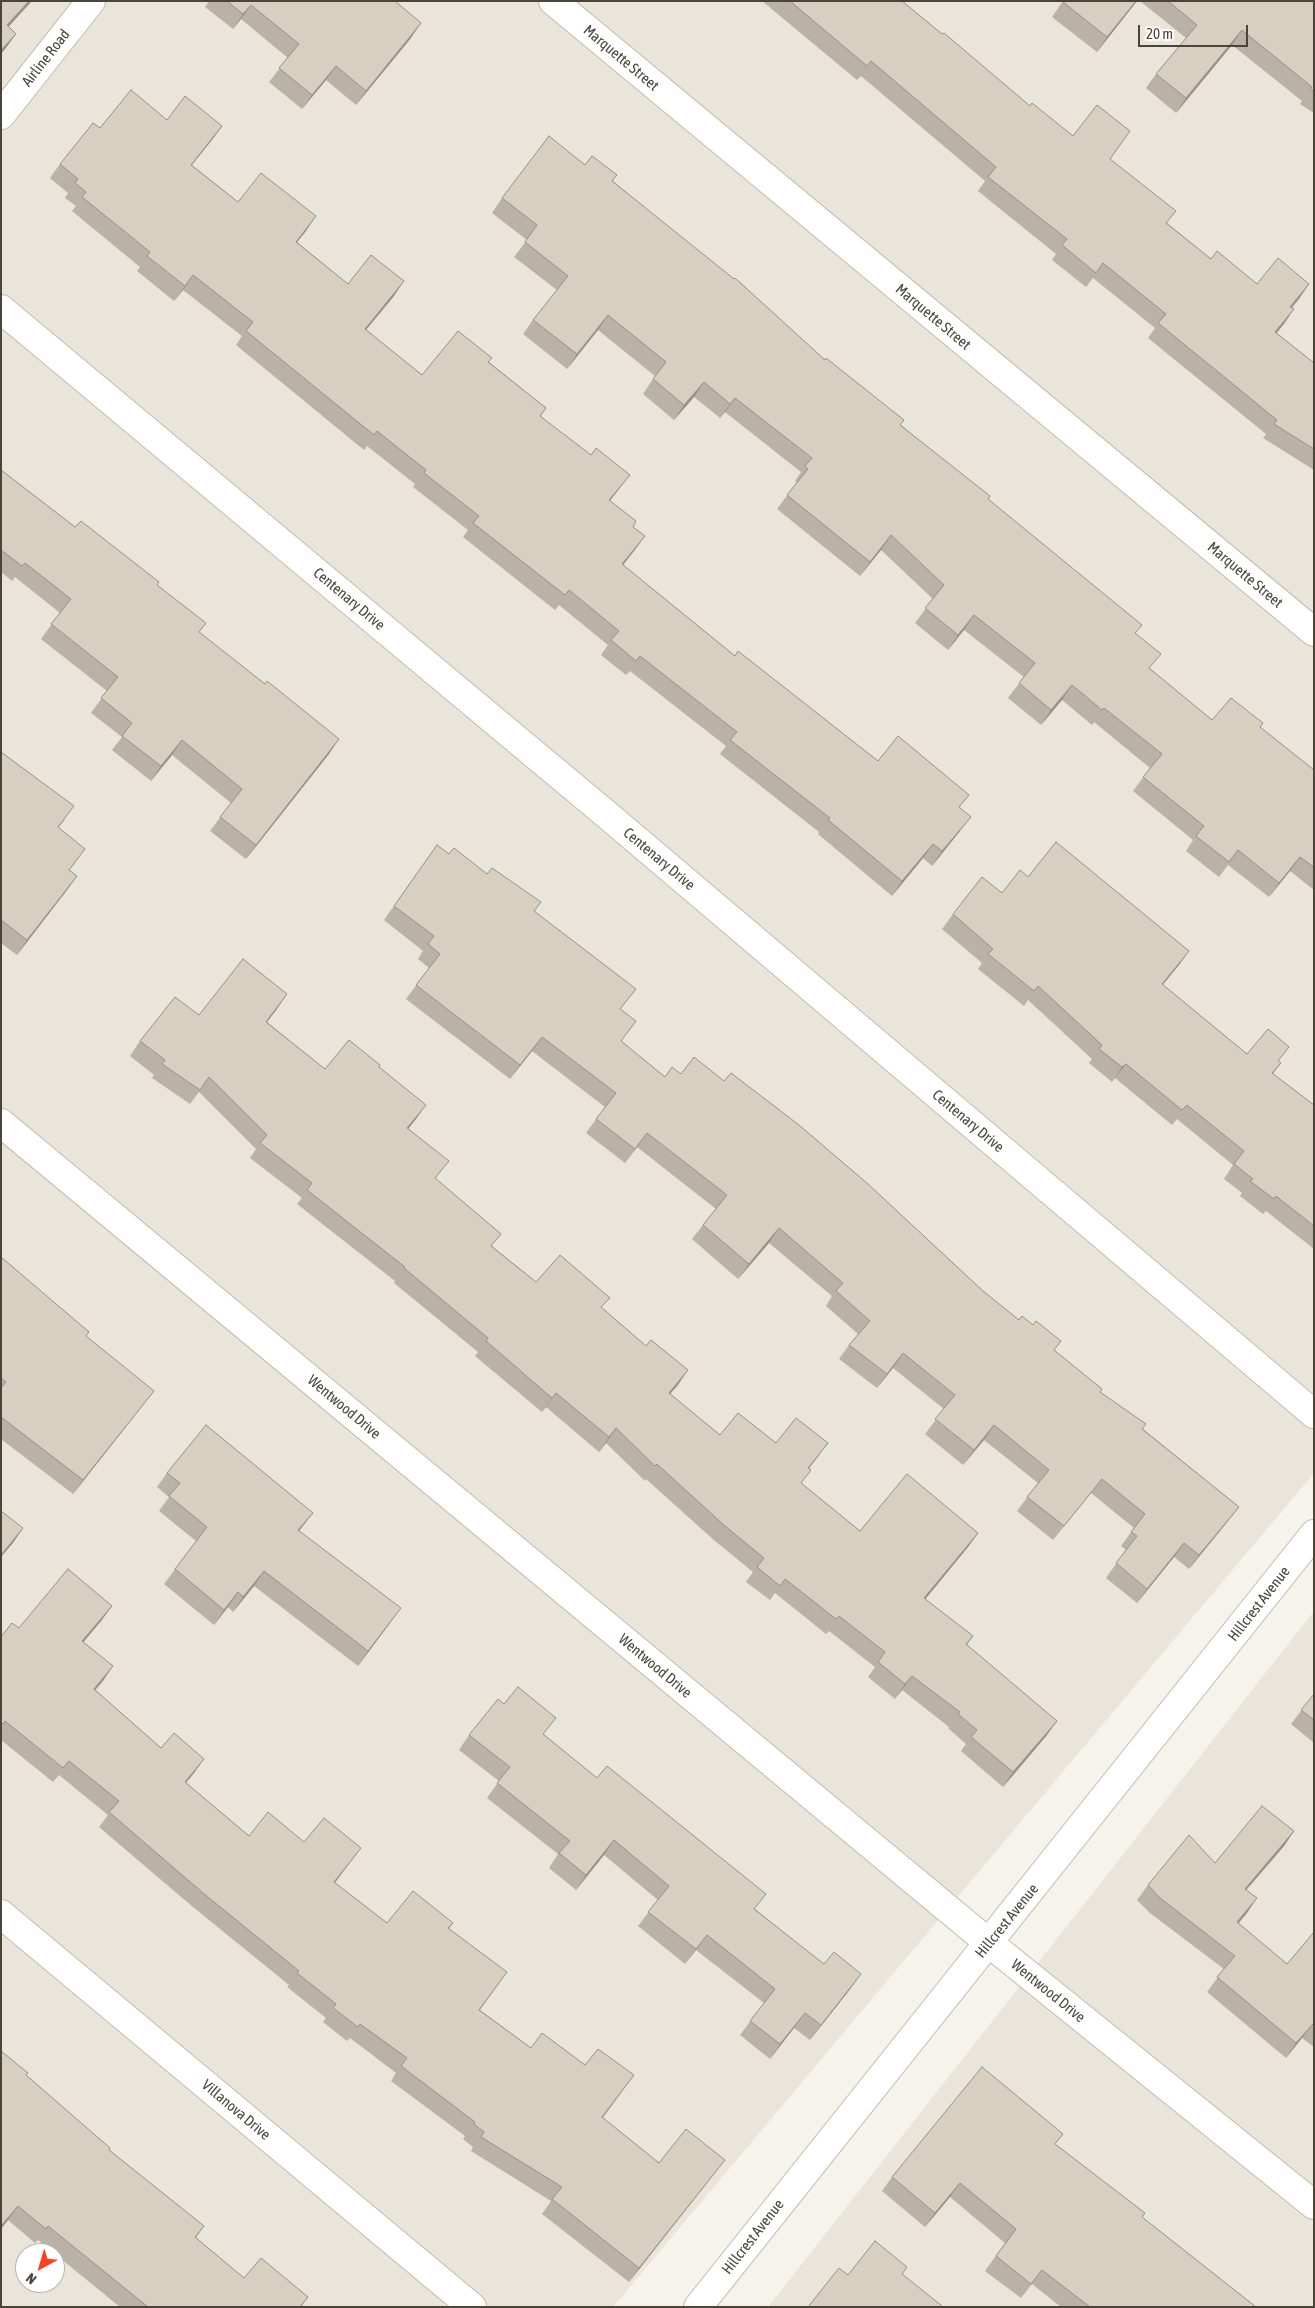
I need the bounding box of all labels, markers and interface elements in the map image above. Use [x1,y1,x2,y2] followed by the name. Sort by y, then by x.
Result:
[1140,15,1250,47] scale bar
[580,21,662,95] street label: Marquette Street
[1146,25,1173,42] text: 20 m
[18,26,74,90] street label: Airline Road
[892,280,974,354] street label: Marquette Street
[1204,538,1286,612] street label: Marquette Street
[310,564,388,634] street label: Centenary Drive
[620,824,698,894] street label: Centenary Drive
[929,1086,1007,1156] street label: Centenary Drive
[304,1371,384,1443] street label: Wentwood Drive
[1224,1563,1294,1645] street label: Hillcrest Avenue
[615,1630,695,1702] street label: Wentwood Drive
[972,1880,1042,1962] street label: Hillcrest Avenue
[1007,1956,1089,2026] street label: Wentwood Drive
[198,2076,274,2144] street label: Villanova Drive
[718,2196,788,2278] street label: Hillcrest Avenue
[15,2243,65,2293] north arrow
[23,2270,39,2288] text: N

